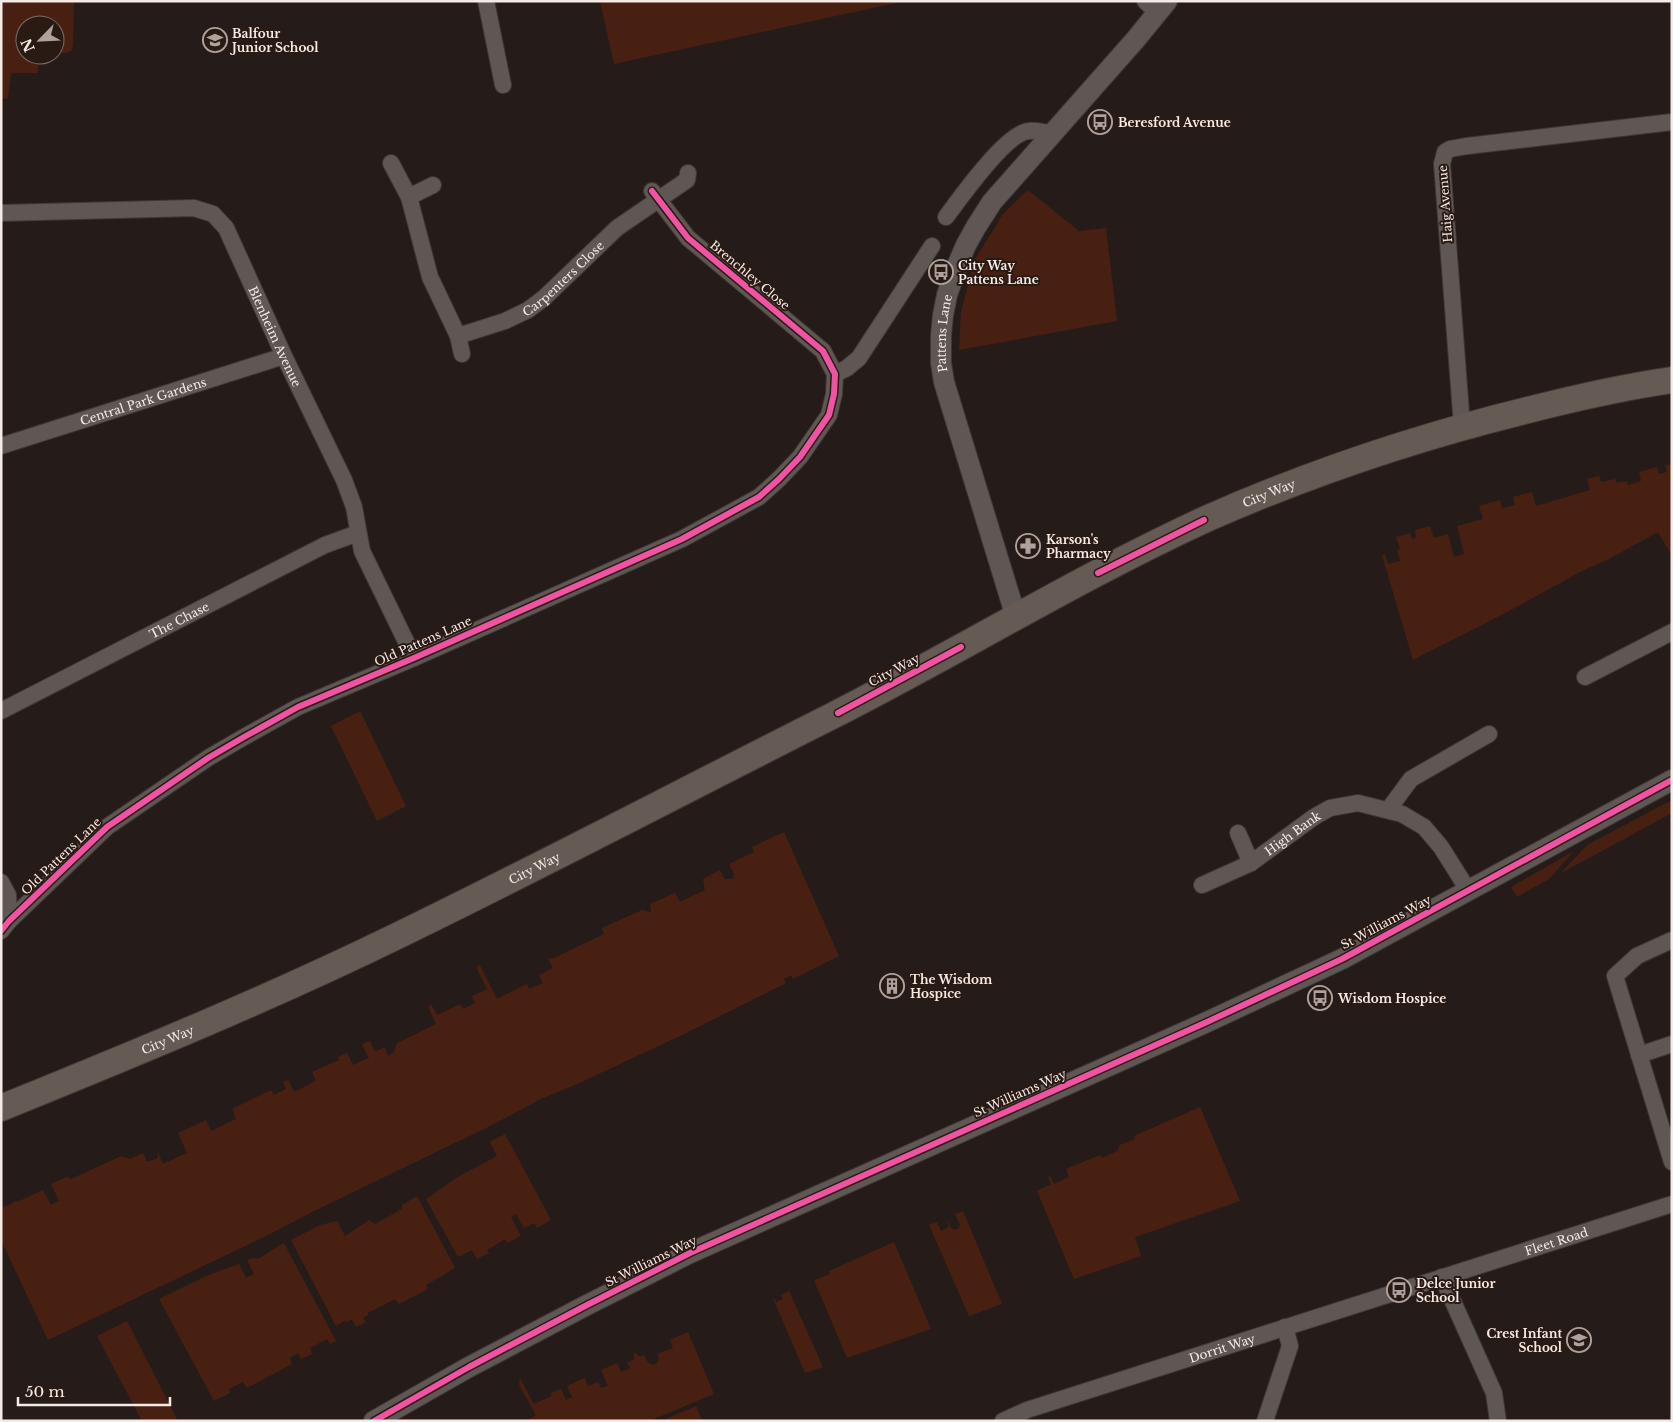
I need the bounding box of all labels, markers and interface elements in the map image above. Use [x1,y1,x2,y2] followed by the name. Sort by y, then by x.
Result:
[15,15,65,65] north arrow
[229,26,319,55] place label: Balfour Junior School
[202,27,228,53] school or university icon: Balfour Junior School
[17,36,39,55] text: N
[1087,109,1113,135] bus stop icon: Beresford Avenue
[1118,115,1231,130] place label: Beresford Avenue
[1435,165,1455,243] street label: Haig Avenue
[520,237,607,319] street label: Carpenters Close
[707,237,793,313] street label: Brenchley Close
[958,258,1039,287] place label: City Way Pattens Lane
[928,259,954,285] bus stop icon: City Way Pattens Lane
[246,283,305,389] street label: Blenheim Avenue
[934,293,955,373] street label: Pattens Lane
[78,374,208,428] street label: Central Park Gardens
[1240,475,1298,510] street label: City Way
[1046,532,1111,561] place label: Karson's Pharmacy
[1015,533,1041,559] pharmacy icon: Karson's Pharmacy
[147,598,212,641] street label: The Chase
[372,613,474,669] street label: Old Pattens Lane
[866,650,922,690] street label: City Way
[1261,807,1324,858] street label: High Bank
[18,814,104,898] street label: Old Pattens Lane
[506,848,563,887] street label: City Way
[1338,892,1434,952] street label: St Williams Way
[910,972,993,1001] place label: The Wisdom Hospice
[879,973,905,999] building icon: The Wisdom Hospice
[1307,985,1333,1011] bus stop icon: Wisdom Hospice
[1337,991,1446,1006] place label: Wisdom Hospice
[139,1022,196,1057] street label: City Way
[971,1066,1069,1120] street label: St Williams Way
[1523,1224,1590,1258] street label: Fleet Road
[603,1232,700,1290] street label: St Williams Way
[1416,1276,1495,1305] place label: Delce Junior School
[1386,1277,1412,1303] bus stop icon: Delce Junior School
[1486,1326,1563,1355] place label: Crest Infant School
[1566,1327,1592,1353] school or university icon: Crest Infant School
[1187,1330,1257,1365] street label: Dorrit Way
[18,1374,170,1406] scale bar
[25,1382,65,1401] text: 50 m

